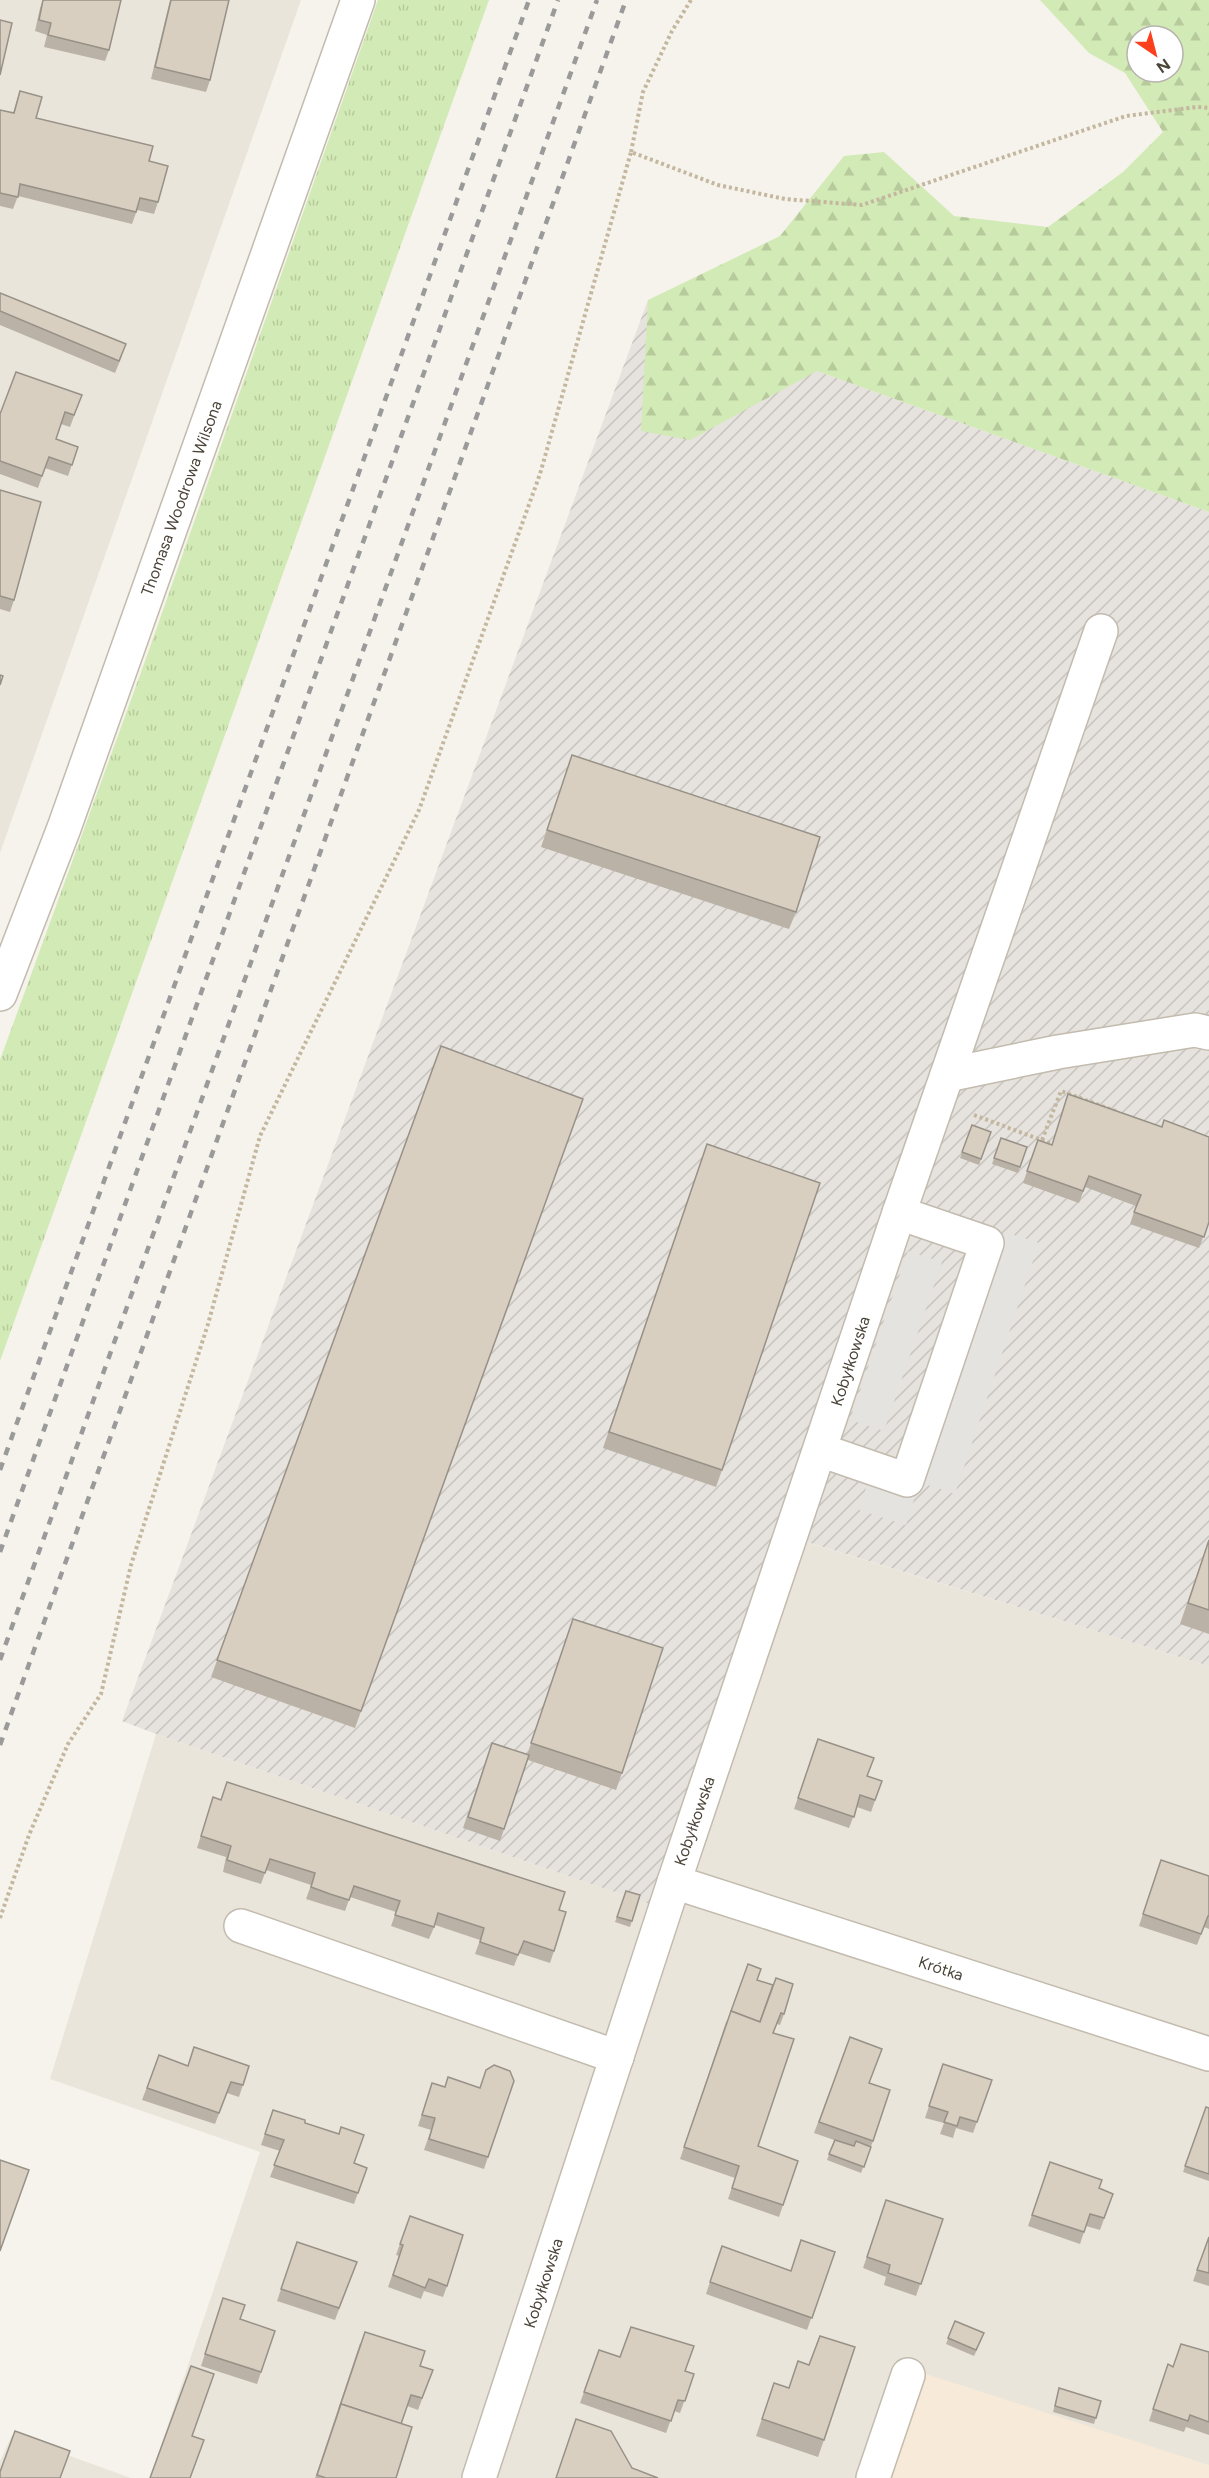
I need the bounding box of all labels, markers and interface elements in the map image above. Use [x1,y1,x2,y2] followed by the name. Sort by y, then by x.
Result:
[1125,24,1185,84] north arrow
[1153,55,1174,77] text: N
[137,398,226,598] street label: Thomasa Woodrowa Wilsona
[827,1314,874,1409] street label: Kobyłkowska
[670,1774,719,1868] street label: Kobyłkowska
[916,1952,966,1985] street label: Krótka
[520,2236,567,2331] street label: Kobyłkowska

